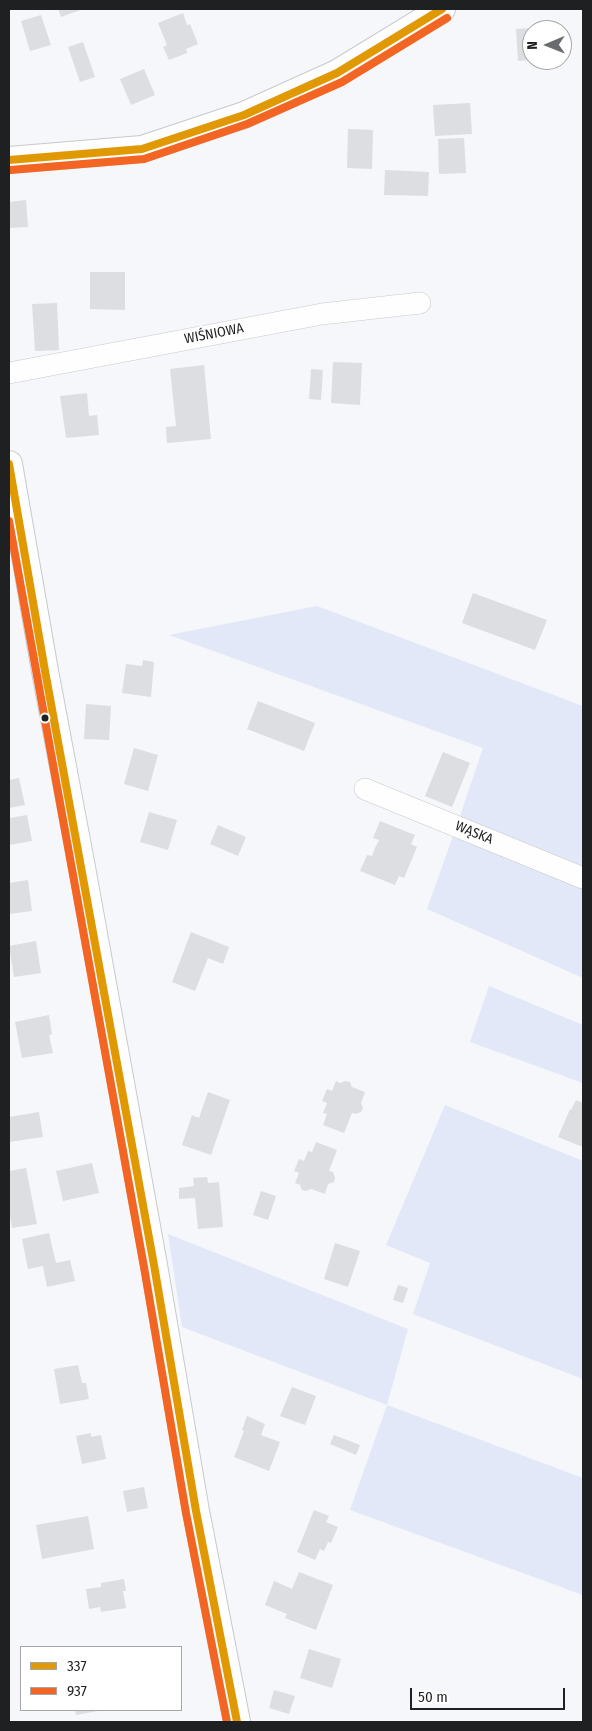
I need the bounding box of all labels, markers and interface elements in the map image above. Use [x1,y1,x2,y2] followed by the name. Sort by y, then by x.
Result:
[522,20,572,70] north arrow
[524,41,541,50] text: N
[183,320,245,348] street label: WIŚNIOWA
[40,713,50,723] unlabelled marker
[453,818,495,848] street label: WĄSKA
[20,1646,182,1711] legend
[67,1657,87,1675] text: 337
[412,1678,567,1710] scale bar
[67,1682,87,1700] text: 937
[418,1688,448,1706] text: 50 m

